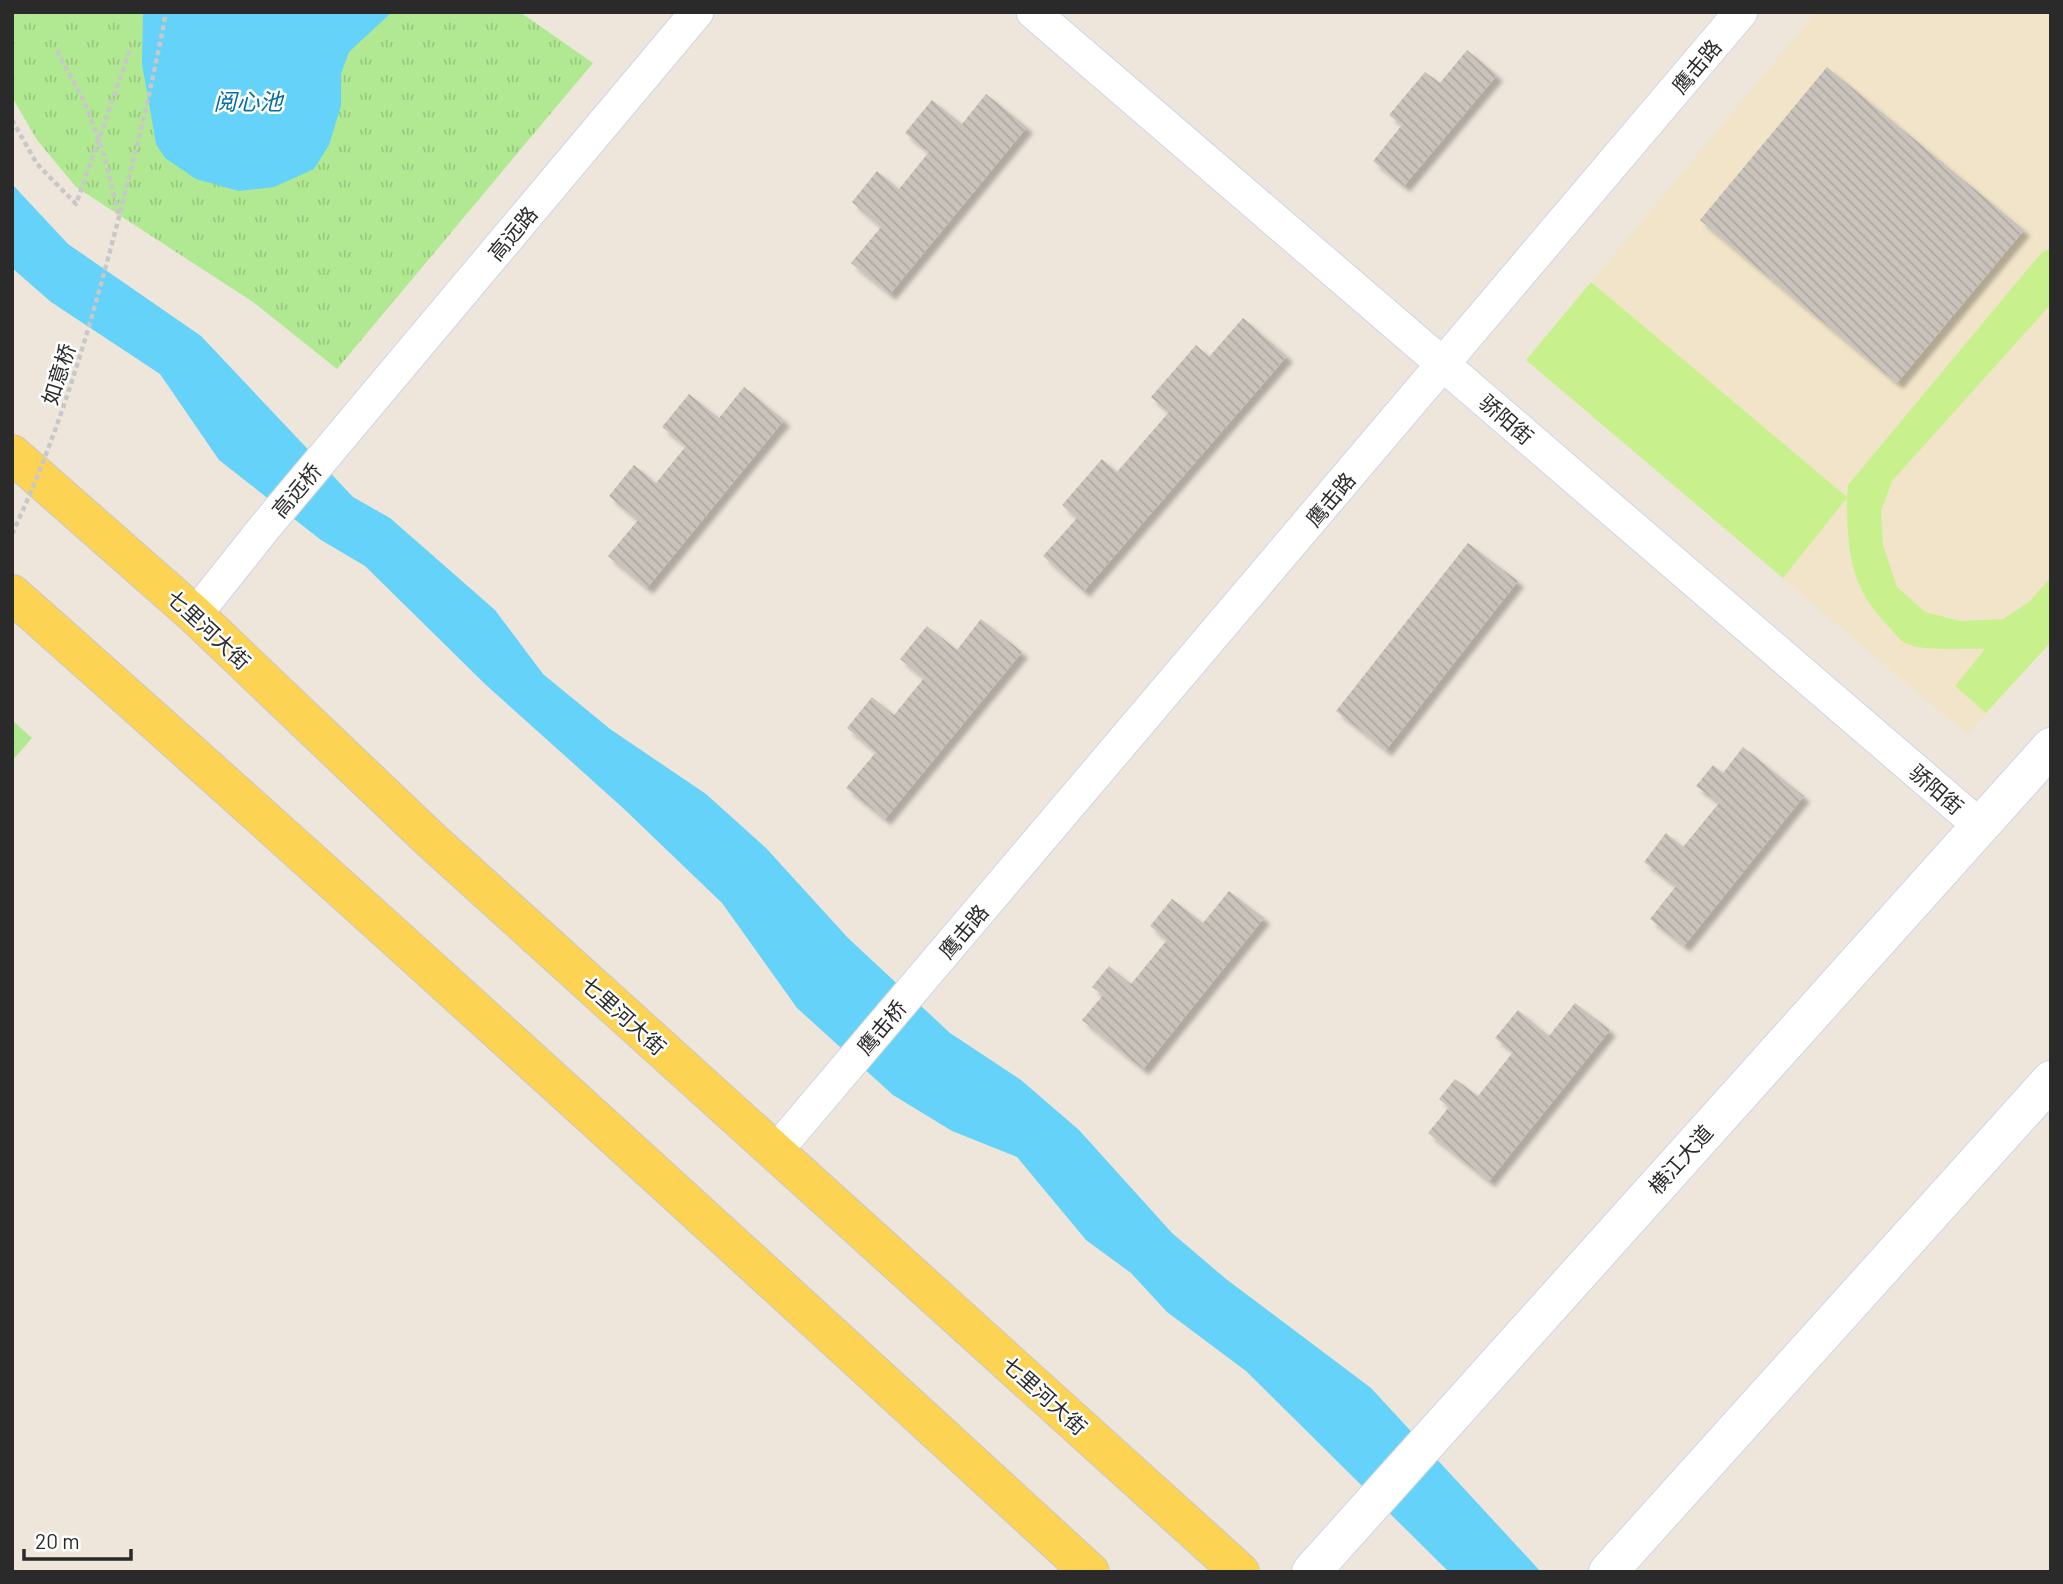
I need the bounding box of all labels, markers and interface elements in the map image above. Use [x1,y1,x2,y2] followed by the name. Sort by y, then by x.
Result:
[1666,34,1726,98] street label: 鹰击路
[214,87,285,115] water label: 阅心池
[482,201,542,265] street label: 高远路
[36,340,80,408] street label: 如意桥
[1475,389,1539,449] street label: 骄阳街
[266,458,326,522] street label: 高远桥
[1300,467,1360,531] street label: 鹰击路
[162,584,256,674] street label: 七里河大街
[1905,759,1969,819] street label: 骄阳街
[933,899,993,963] street label: 鹰击路
[577,971,671,1059] street label: 七里河大街
[851,995,911,1059] street label: 鹰击桥
[1643,1119,1717,1199] street label: 横江大道
[998,1351,1092,1439] street label: 七里河大街
[24,1518,131,1562] scale bar
[35,1528,80,1553] text: 20 m

